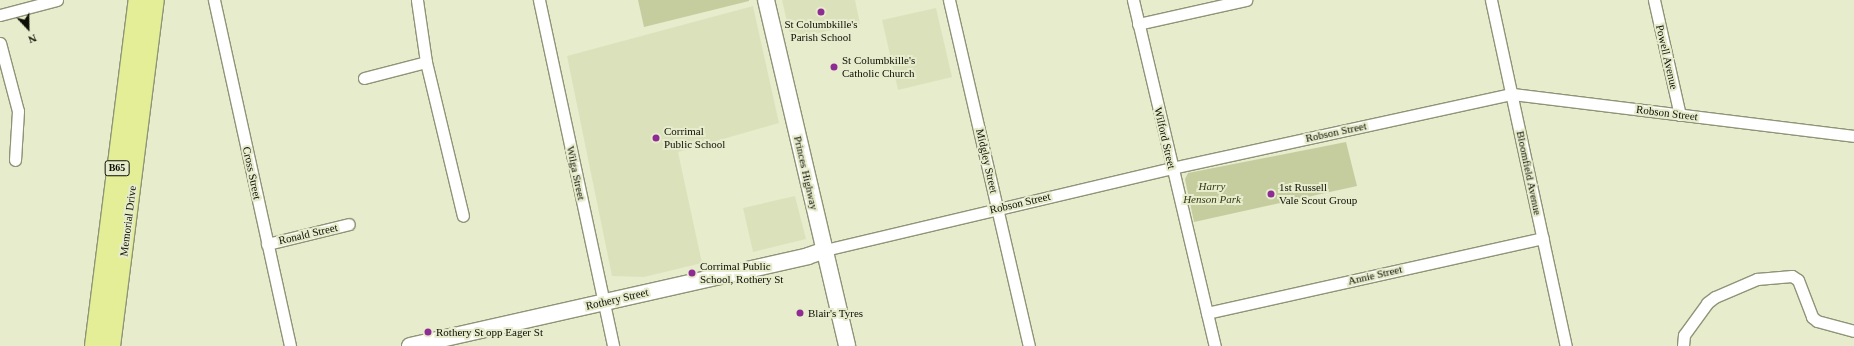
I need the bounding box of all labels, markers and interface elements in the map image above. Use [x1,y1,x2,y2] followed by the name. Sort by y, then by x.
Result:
[816,7,826,17] marker: St Columbkille's Parish School
[8,8,48,48] north arrow
[784,18,858,44] place label: St Columbkille's Parish School
[1653,23,1681,91] street label: Powell Avenue
[27,32,38,46] text: N
[842,54,915,80] place label: St Columbkille's Catholic Church
[829,62,839,72] marker: St Columbkille's Catholic Church
[1635,103,1699,123] street label: Robson Street
[1152,106,1178,170] street label: Wilford Street
[1304,119,1368,145] street label: Robson Street
[664,125,725,151] place label: Corrimal Public School
[973,128,1001,194] street label: Midgley Street
[1514,129,1544,217] street label: Bloomfield Avenue
[651,133,661,143] marker: Corrimal Public School
[791,135,821,211] street label: Princes Highway
[240,145,264,201] street label: Cross Street
[564,145,588,201] street label: Wilga Street
[104,160,130,176] road number: B65
[1183,180,1241,206] park label: Harry Henson Park
[1279,181,1357,207] place label: 1st Russell Vale Scout Group
[117,185,139,257] street label: Memorial Drive
[1266,189,1276,199] marker: 1st Russell Vale Scout Group
[988,190,1052,216] street label: Robson Street
[277,221,339,247] street label: Ronald Street
[700,260,783,286] place label: Corrimal Public School, Rothery St
[1347,262,1403,288] street label: Annie Street
[687,268,697,278] marker: Corrimal Public School, Rothery St
[584,285,650,313] street label: Rothery Street
[808,306,863,320] place label: Blair's Tyres
[795,308,805,318] marker: Blair's Tyres
[436,325,543,339] place label: Rothery St opp Eager St
[423,327,433,337] marker: Rothery St opp Eager St

